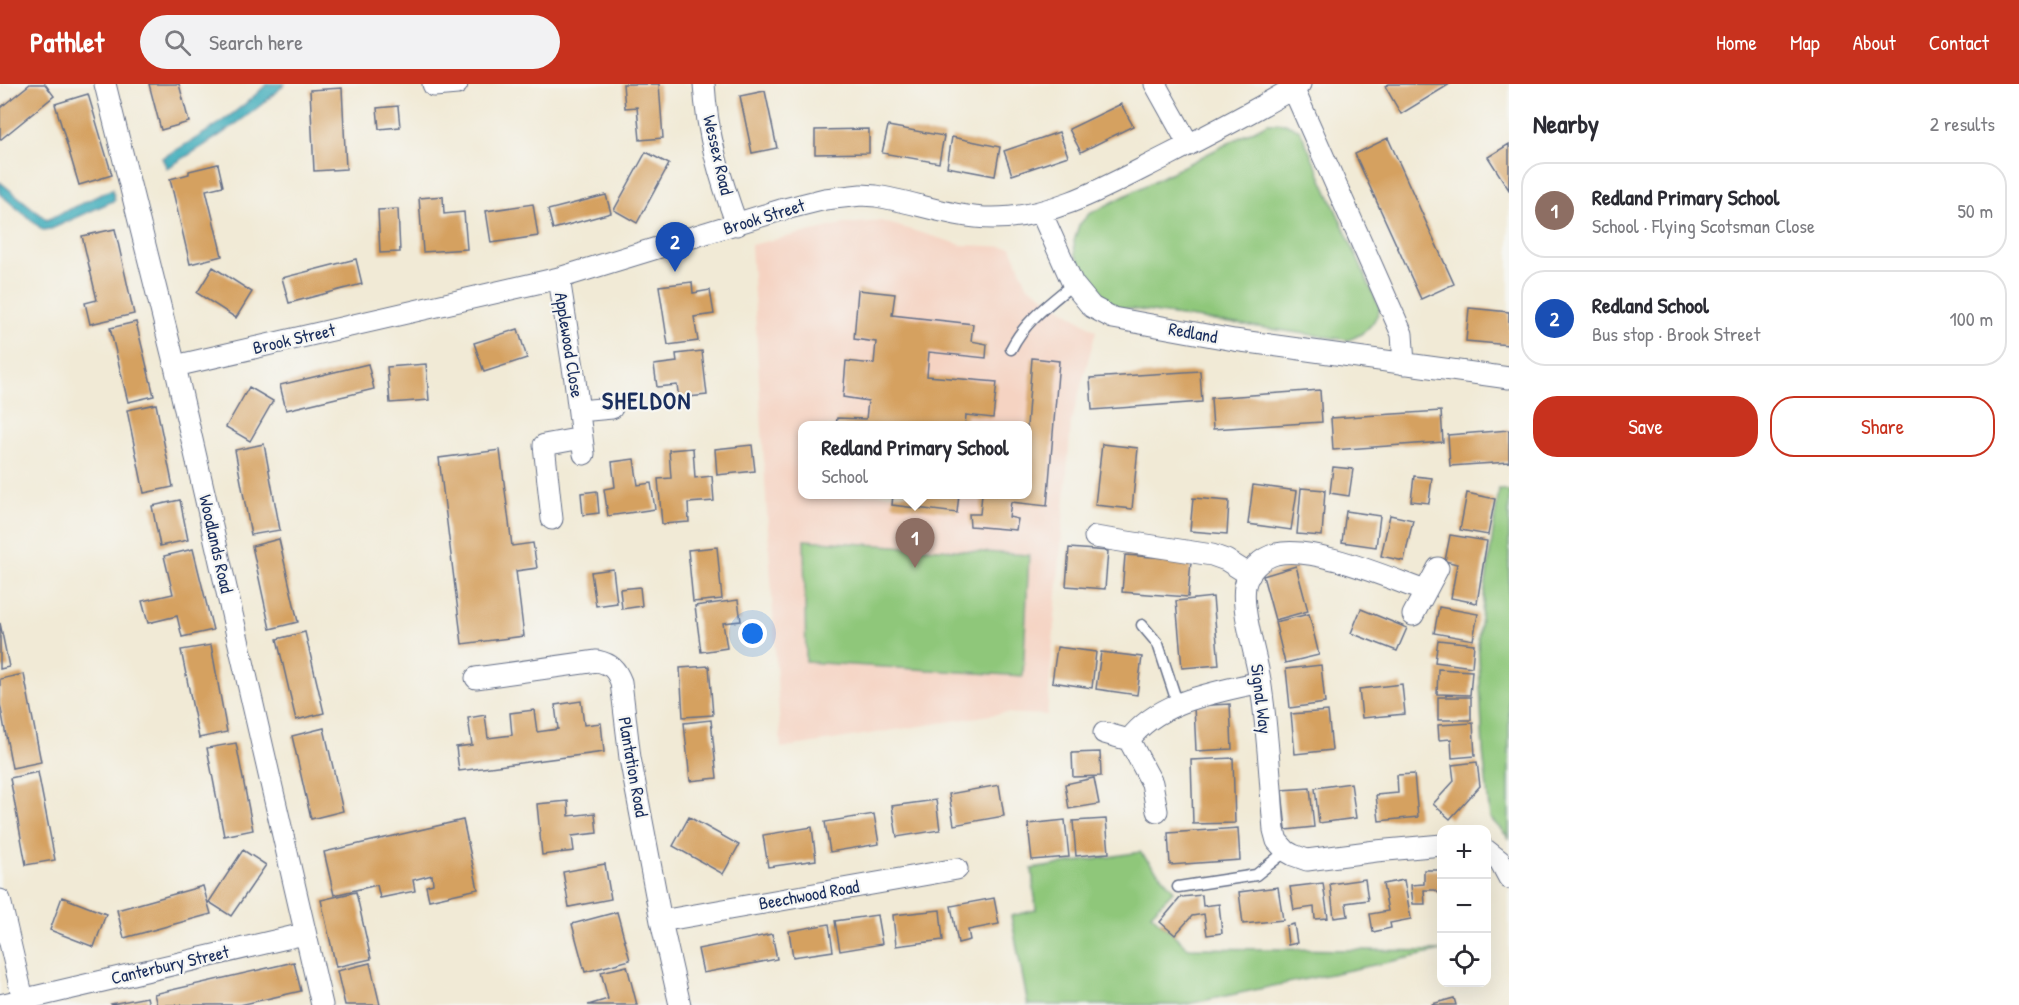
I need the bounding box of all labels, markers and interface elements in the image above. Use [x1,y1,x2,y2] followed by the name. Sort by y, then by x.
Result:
[140,15,560,69] search box
[30,23,104,61] text: Pathlet
[161,26,194,59] icon: search
[209,27,303,57] text: Search here
[1716,28,1757,57] text: Home
[1790,28,1820,57] text: Map
[1853,28,1896,57] text: About
[1929,28,1989,57] text: Contact
[1533,106,1599,141] text: Nearby
[1930,110,1995,137] text: 2 results
[697,113,740,197] street label: Wessex Road
[1592,182,1779,212] text: Redland Primary School
[720,192,808,241] street label: Brook Street
[1551,197,1558,224] text: 1
[1957,197,1993,224] text: 50 m
[1592,212,1815,239] text: School · Flying Scotsman Close
[656,222,694,272] pin: 2
[1592,290,1709,320] text: Redland School
[549,291,590,399] street label: Applewood Close
[1550,305,1559,332] text: 2
[1950,305,1993,332] text: 100 m
[1167,316,1220,349] street label: Redland
[250,317,338,360] street label: Brook Street
[1592,320,1760,347] text: Bus stop · Brook Street
[602,384,692,416] district label: SHELDON
[1533,396,1758,457] button: Save
[1770,396,1995,457] button: Share
[798,421,1032,499] popup
[821,432,1009,462] text: Redland Primary School
[821,462,868,489] text: School
[193,492,240,596] street label: Woodlands Road
[896,518,934,568] pin: 1
[738,619,767,648] your location
[1245,663,1278,736] street label: Signal Way
[612,715,655,819] street label: Plantation Road
[1437,825,1491,987] map controls
[1437,825,1491,879] button: +
[757,873,861,916] street label: Beechwood Road
[1437,879,1491,933] button: −
[1437,933,1491,987] button: locate
[108,939,232,990] street label: Canterbury Street

